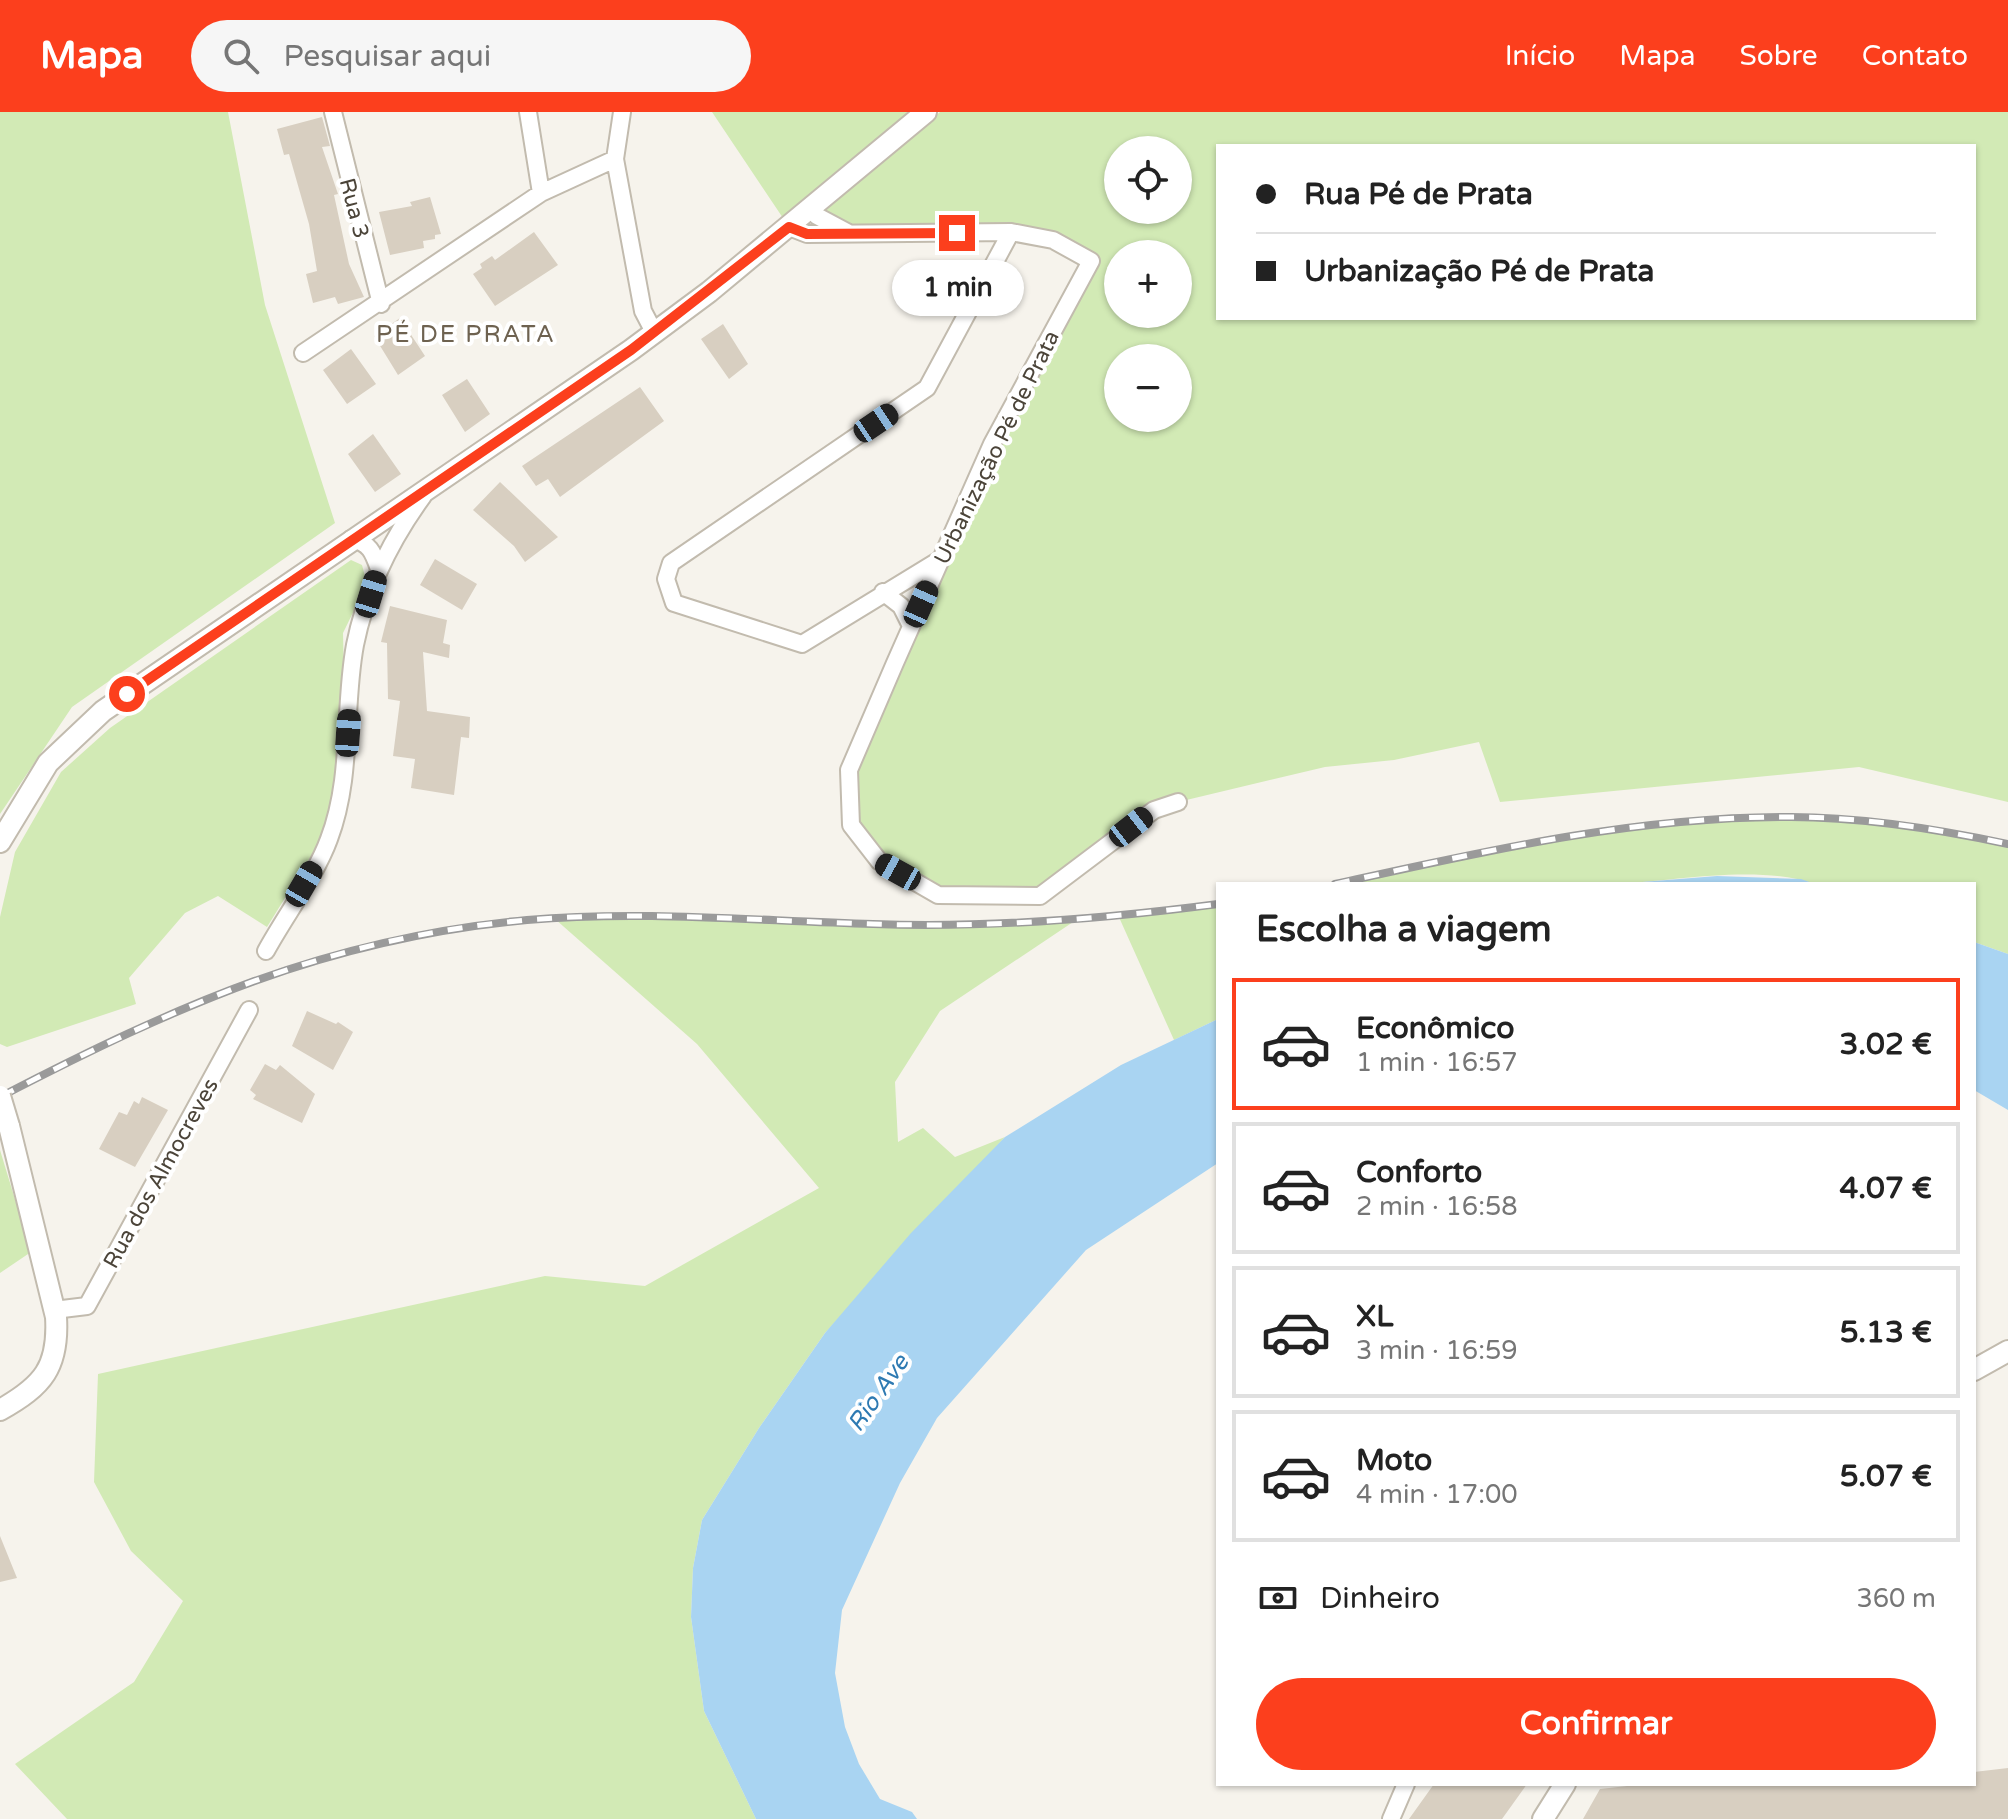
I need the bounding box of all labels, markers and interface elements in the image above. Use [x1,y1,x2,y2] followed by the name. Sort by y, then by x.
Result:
[191,20,751,92] search box
[40,33,143,79] text: Mapa
[219,34,263,78] icon: search
[283,38,491,75] text: Pesquisar aqui
[1505,39,1575,73] text: Início
[1619,39,1696,73] text: Mapa
[1740,39,1818,73] text: Sobre
[1862,39,1968,73] text: Contato
[1104,136,1192,432] map controls
[1104,136,1192,224] button: locate
[334,175,374,241] street label: Rua 3
[1304,176,1533,213] text: Rua Pé de Prata
[939,215,975,251] route end
[1104,240,1192,328] button: +
[1304,253,1654,290] text: Urbanização Pé de Prata
[891,261,1023,317] callout: 1 min
[923,272,993,303] text: 1 min
[376,319,556,349] district label: PÉ DE PRATA
[929,326,1065,569] street label: Urbanização Pé de Prata
[1104,344,1192,432] button: −
[849,400,903,446] car
[353,568,389,620] car
[900,577,942,631] car
[109,676,145,712] route start
[334,708,362,758] car
[1105,803,1157,851] car
[871,850,925,894] car
[282,857,326,911] car
[1256,908,1551,951] text: Escolha a viagem
[1260,1008,1332,1080] icon: car
[1356,1010,1514,1047] text: Econômico
[1839,1026,1932,1063] text: 3.02 €
[1356,1047,1518,1078] text: 1 min · 16:57
[98,1074,224,1273] street label: Rua dos Almocreves
[1260,1152,1332,1224] icon: car
[1356,1154,1482,1191] text: Conforto
[1839,1170,1932,1207] text: 4.07 €
[1356,1191,1518,1222] text: 2 min · 16:58
[1260,1296,1332,1368] icon: car
[1356,1298,1393,1335] text: XL
[1840,1314,1932,1351] text: 5.13 €
[1356,1335,1518,1366] text: 3 min · 16:59
[842,1348,916,1437] water label: Rio Ave
[1260,1440,1332,1512] icon: car
[1356,1442,1432,1479] text: Moto
[1840,1458,1932,1495] text: 5.07 €
[1356,1479,1518,1510] text: 4 min · 17:00
[1256,1576,1300,1620] icon: cash
[1320,1580,1440,1617] text: Dinheiro
[1856,1583,1936,1614] text: 360 m
[1256,1678,1936,1770] button: Confirmar

